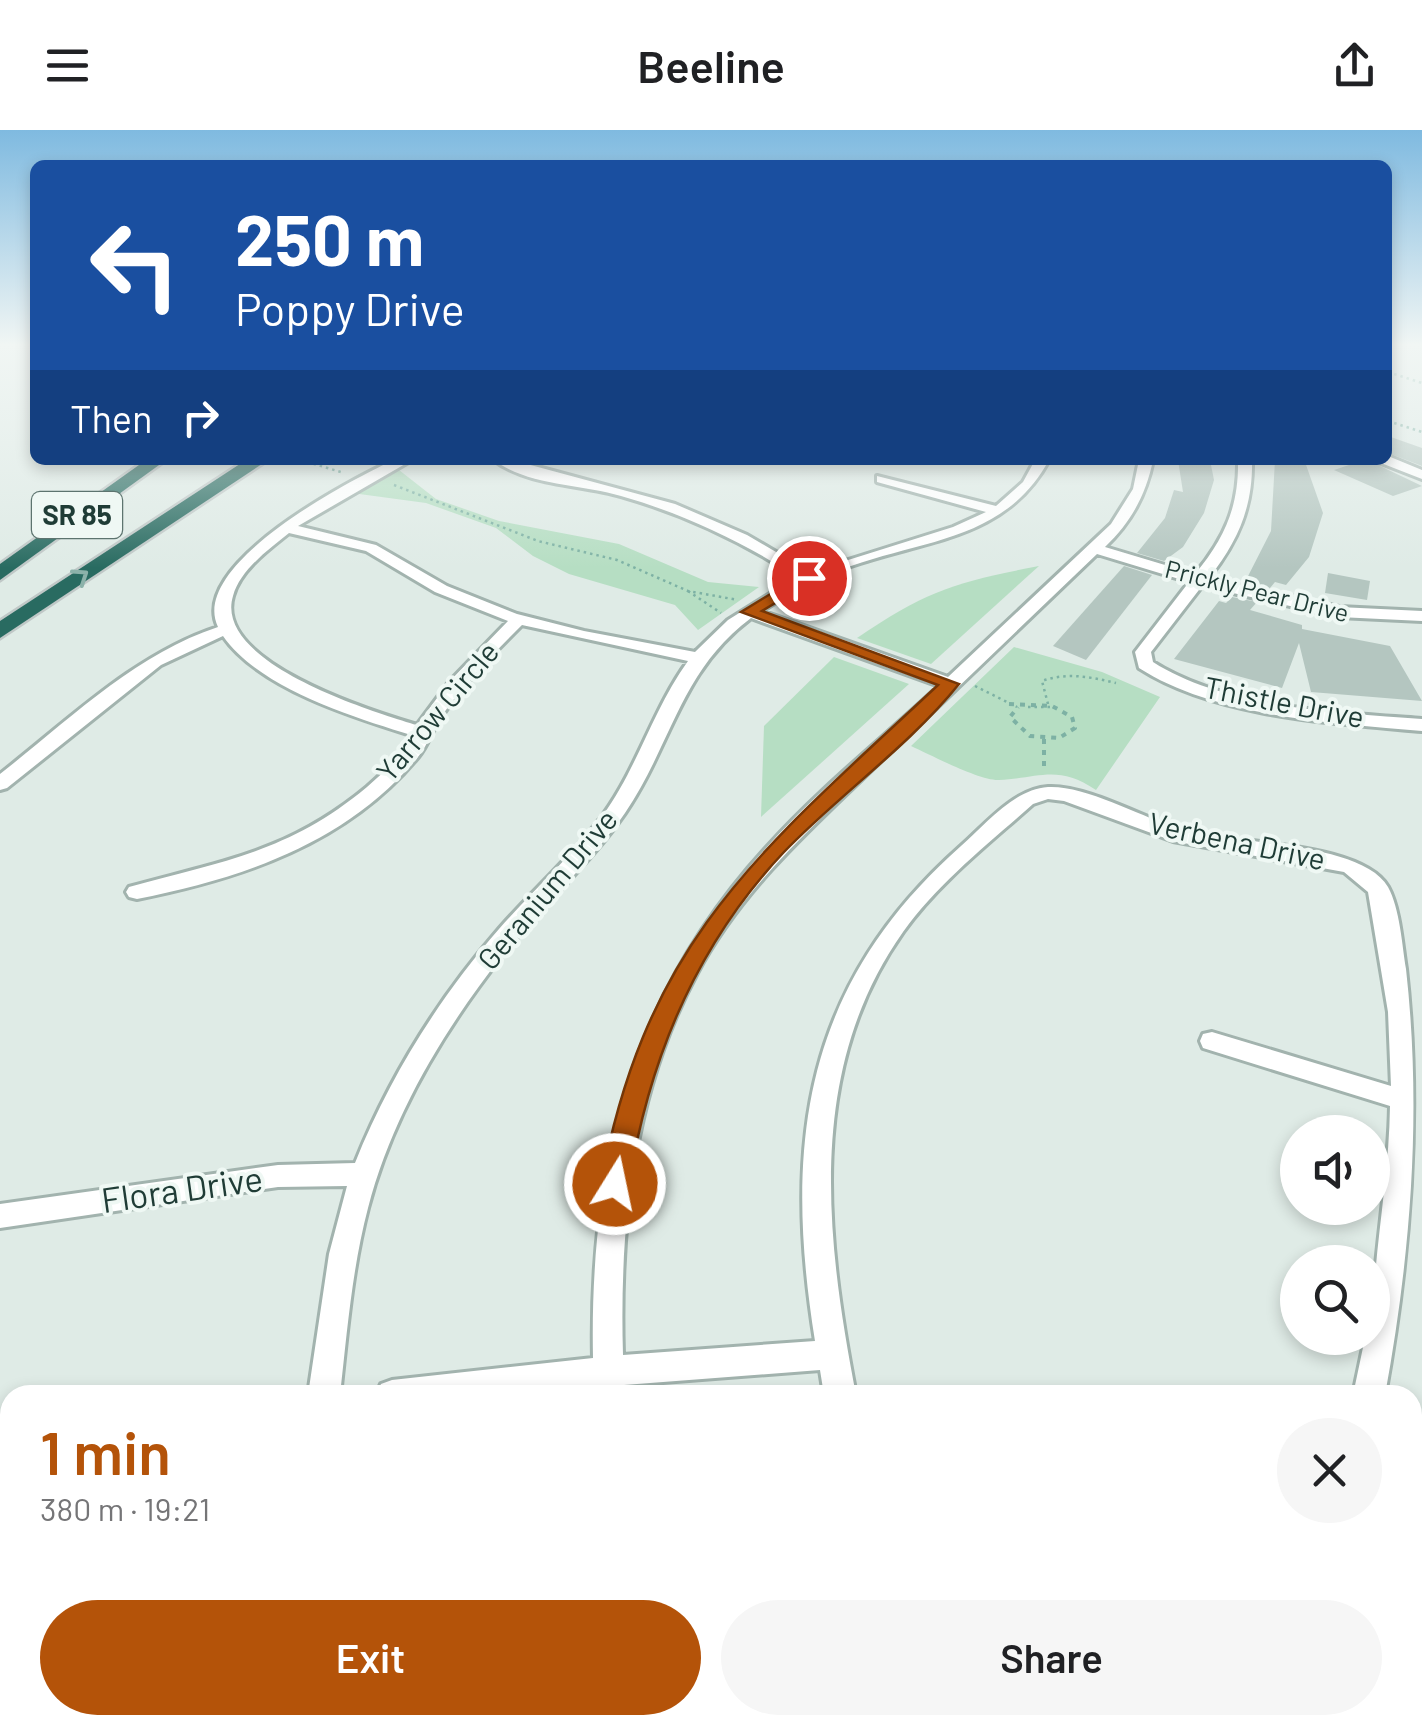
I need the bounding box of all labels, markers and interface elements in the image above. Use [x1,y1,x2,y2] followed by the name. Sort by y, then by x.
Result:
[40,38,95,93] icon: menu
[637,38,785,92] text: Beeline
[1327,38,1382,93] icon: share
[235,196,424,280] text: 250 m
[70,200,200,330] icon: left
[235,281,465,335] text: Poppy Drive
[173,390,228,445] icon: right
[70,395,153,441] text: Then
[32,492,122,538] road number: SR 85
[767,536,852,621] pin
[782,551,837,606] icon: arrive
[1162,553,1352,627] street label: Prickly Pear Drive
[69,570,88,588] one-way arrow
[368,634,505,788] street label: Yarrow Circle
[1201,668,1367,734] street label: Thistle Drive
[469,801,624,976] street label: Geranium Drive
[1146,804,1329,876] street label: Verbena Drive
[1280,1115,1390,1355] map controls
[1280,1115,1390,1225] button: sound
[563,1132,667,1236] position arrow
[98,1156,265,1220] street label: Flora Drive
[1280,1245,1390,1355] button: search
[40,1415,171,1487] text: 1 min
[1277,1418,1382,1523] button: close
[40,1489,210,1527] text: 380 m · 19:21
[40,1600,701,1715] button: Exit
[721,1600,1382,1715] button: Share

